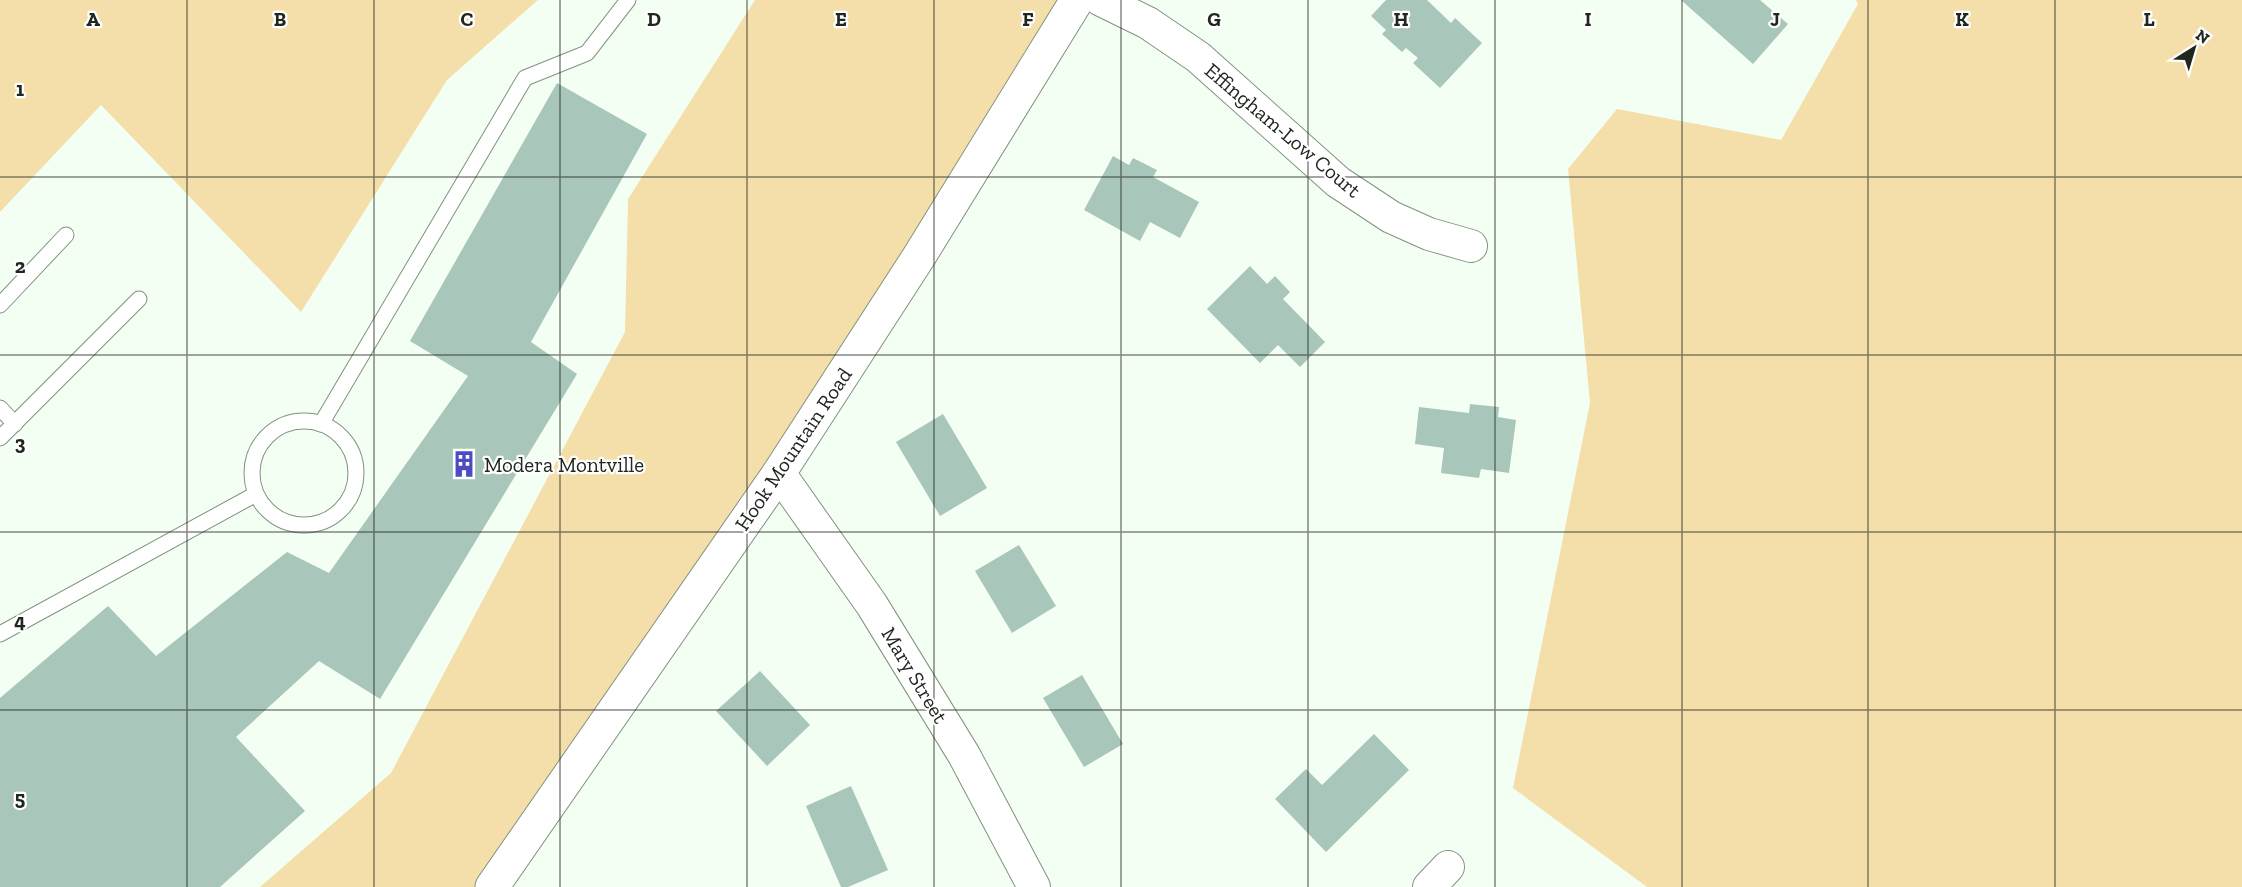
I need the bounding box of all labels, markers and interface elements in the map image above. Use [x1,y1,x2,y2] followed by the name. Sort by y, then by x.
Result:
[86,7,100,31] text: A
[274,7,286,31] text: B
[461,7,474,31] text: C
[647,7,661,31] text: D
[835,7,847,31] text: E
[1022,7,1034,31] text: F
[1207,7,1221,31] text: G
[1393,7,1409,31] text: H
[1584,7,1592,31] text: I
[1770,7,1780,31] text: J
[1955,7,1969,31] text: K
[2143,7,2155,31] text: L
[2164,18,2224,78] north arrow
[2192,25,2213,48] text: N
[1200,58,1366,203] street label: Effingham-Low Court
[16,77,24,101] text: 1
[15,254,26,278] text: 2
[729,362,857,535] street label: Hook Mountain Road
[15,431,26,455] text: 3
[449,449,479,479] building icon: Modera Montville
[484,452,644,477] place label: Modera Montville
[14,609,26,633] text: 4
[877,622,954,728] street label: Mary Street
[15,786,25,810] text: 5

